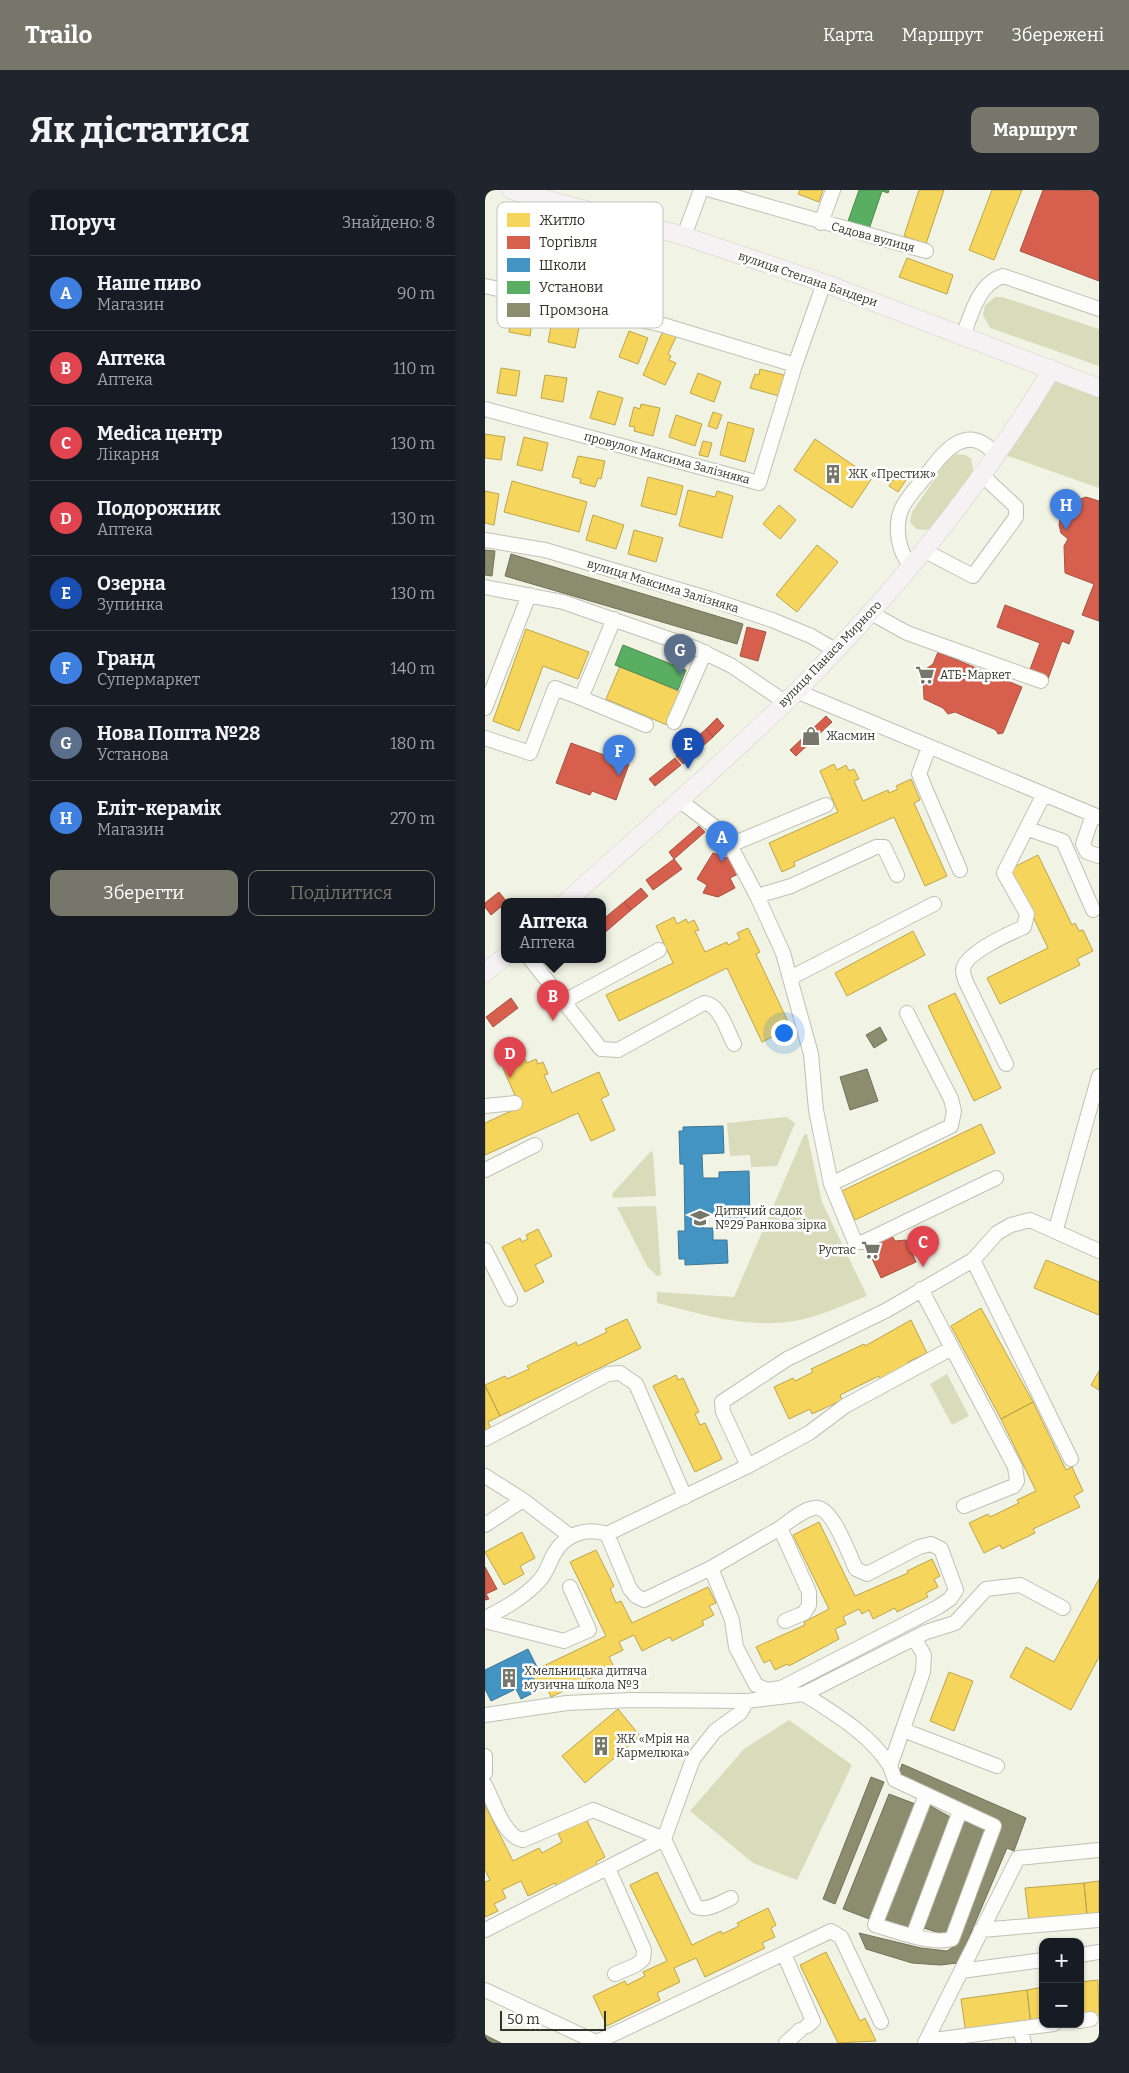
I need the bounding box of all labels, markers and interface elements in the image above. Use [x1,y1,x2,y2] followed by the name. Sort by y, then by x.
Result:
[25,21,92,49] text: Trailo
[823,24,874,46] text: Карта
[902,24,983,46] text: Маршрут
[1011,24,1104,46] text: Збережені
[971,107,1099,153] button: Маршрут
[30,109,250,151] text: Як дістатися
[497,202,663,328] legend
[50,210,116,236] text: Поруч
[539,212,585,229] text: Житло
[342,213,435,232] text: Знайдено: 8
[830,219,917,255] street label: Садова вулиця
[539,234,598,251] text: Торгівля
[737,249,879,309] street label: вулиця Степана Бандери
[539,257,587,274] text: Школи
[97,272,201,295] text: Наше пиво
[539,279,603,296] text: Установи
[60,284,72,303] text: A
[397,284,435,303] text: 90 m
[97,295,164,314] text: Магазин
[539,302,609,319] text: Промзона
[97,347,165,370] text: Аптека
[61,359,71,378] text: B
[393,359,435,378] text: 110 m
[97,370,153,389] text: Аптека
[97,422,223,445] text: Medica центр
[582,429,752,487] street label: провулок Максима Залізняка
[61,434,71,453] text: C
[391,434,435,453] text: 130 m
[97,445,160,464] text: Лікарня
[822,463,844,485] building icon: ЖК «Престиж»
[848,467,936,481] place label: ЖК «Престиж»
[1050,489,1082,530] pin: H
[97,497,221,520] text: Подорожник
[60,509,72,528] text: D
[391,509,435,528] text: 130 m
[97,520,153,539] text: Аптека
[585,556,741,616] street label: вулиця Максима Залізняка
[97,572,166,595] text: Озерна
[61,584,71,603] text: E
[391,584,435,603] text: 130 m
[97,595,164,614] text: Зупинка
[775,598,885,710] street label: вулиця Панаса Мирного
[664,634,696,675] pin: G
[97,647,155,670] text: Гранд
[62,659,71,678] text: F
[390,659,435,678] text: 140 m
[914,664,936,686] supermarket icon: АТБ-Маркет
[940,668,1011,682] place label: АТБ-Маркет
[97,670,200,689] text: Супермаркет
[97,722,261,745] text: Нова Пошта №28
[800,725,822,747] shop icon: Жасмин
[672,728,704,769] pin: E
[826,729,875,743] place label: Жасмин
[60,734,72,753] text: G
[390,734,435,753] text: 180 m
[603,735,635,776] pin: F
[97,745,169,764] text: Установа
[97,797,221,820] text: Еліт-керамік
[60,809,72,828] text: H
[390,809,435,828] text: 270 m
[97,820,164,839] text: Магазин
[706,821,738,862] pin: A
[50,870,238,916] button: Зберегти
[248,870,435,916] button: Поділитися
[501,898,606,963] popup
[519,910,588,933] text: Аптека
[519,933,575,952] text: Аптека
[537,980,569,1021] pin: B
[771,1020,797,1046] your location
[494,1037,526,1078] pin: D
[715,1204,827,1232] place label: Дитячий садок №29 Ранкова зірка
[689,1207,711,1229] school or university icon: Дитячий садок №29 Ранкова зірка
[907,1226,939,1267] pin: C
[860,1239,882,1261] supermarket icon: Рустас
[818,1243,856,1257] place label: Рустас
[524,1664,648,1692] place label: Хмельницька дитяча музична школа №3
[498,1667,520,1689] building icon: Хмельницька дитяча музична школа №3
[616,1732,690,1760] place label: ЖК «Мрія на Кармелюка»
[590,1735,612,1757] building icon: ЖК «Мрія на Кармелюка»
[1039,1938,1084,2028] map controls
[1039,1938,1084,1983] button: +
[1039,1983,1084,2028] button: −
[500,2008,606,2031] scale bar
[507,2011,540,2028] text: 50 m

